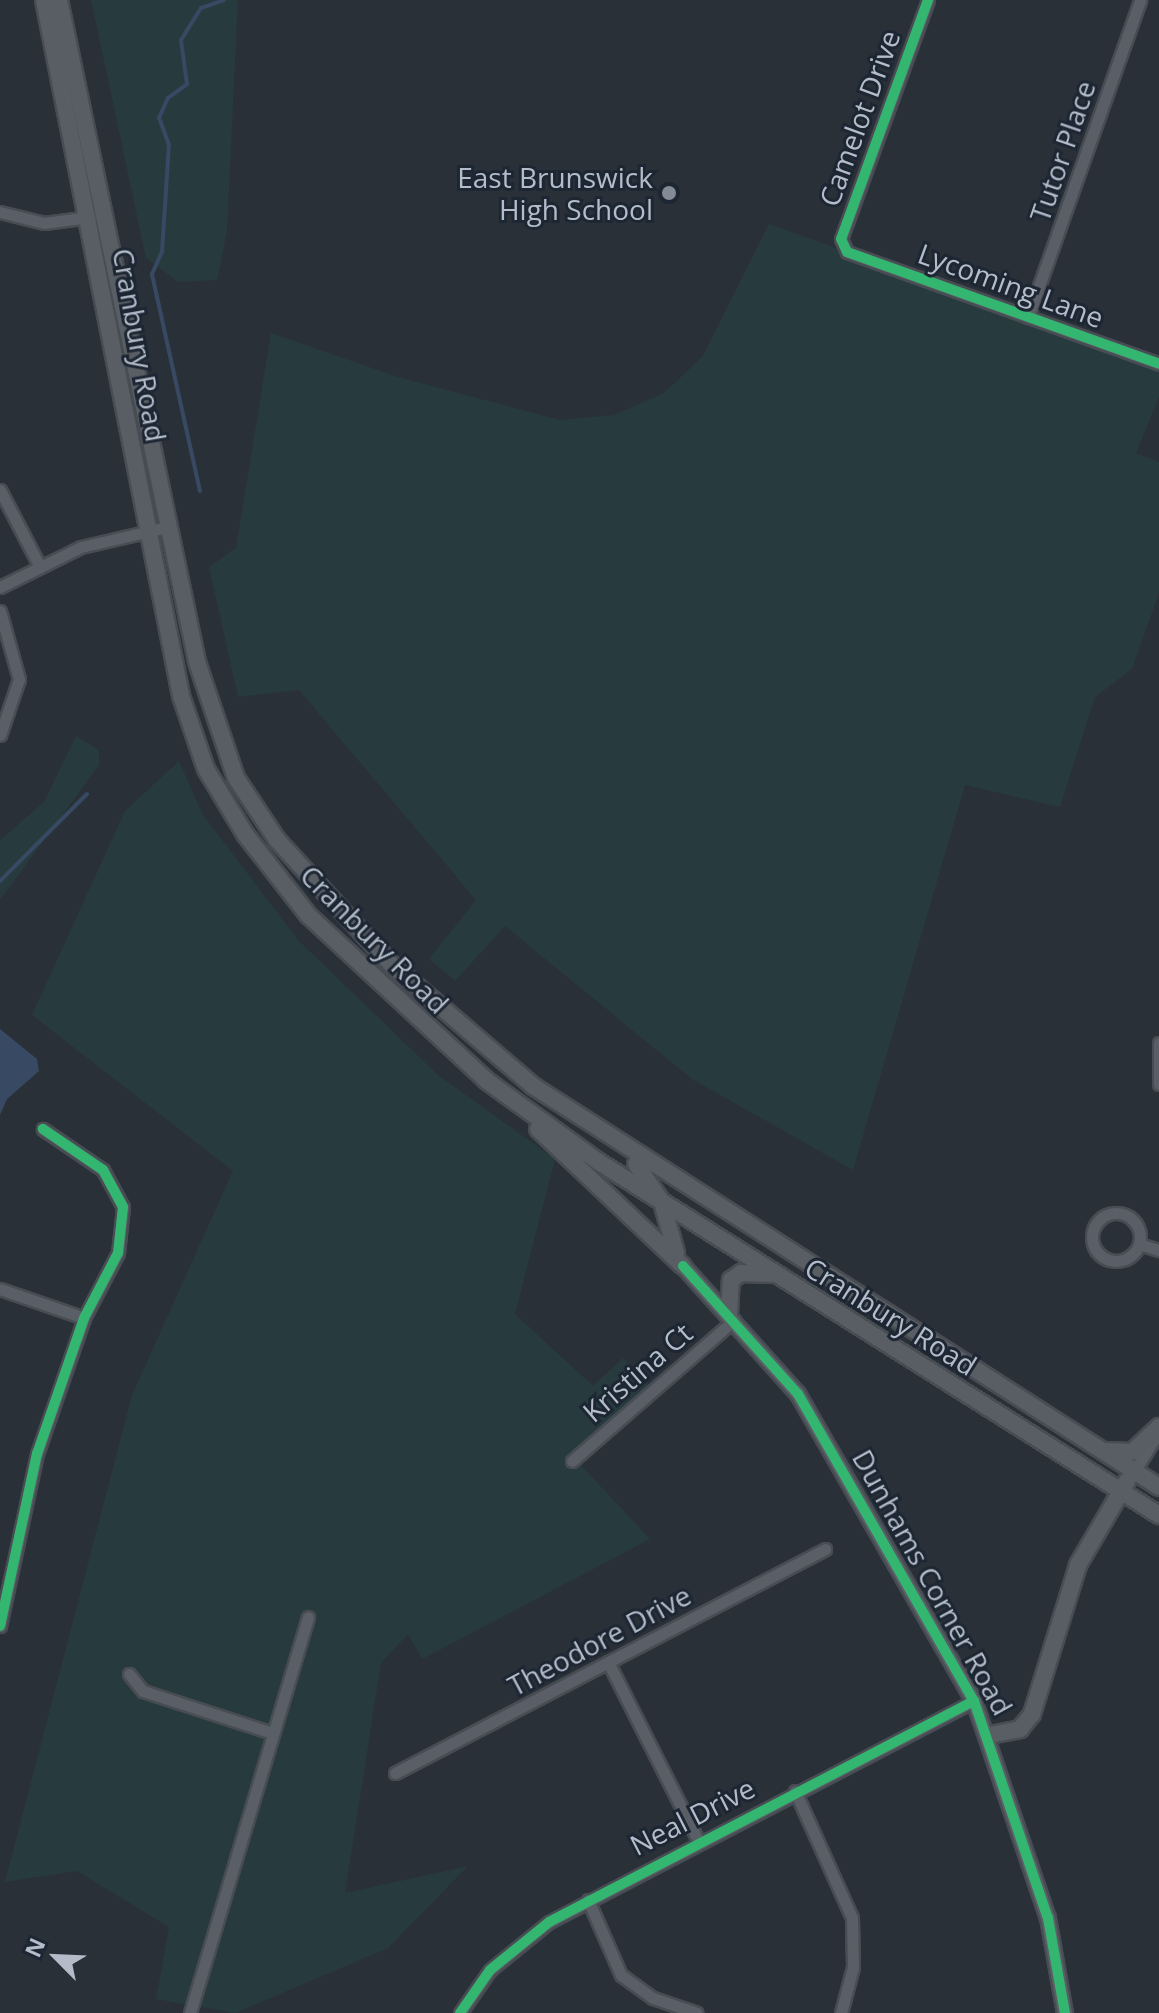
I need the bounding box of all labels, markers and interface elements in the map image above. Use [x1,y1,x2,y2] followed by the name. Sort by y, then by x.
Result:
[812,26,906,210] street label: Camelot Drive
[1022,76,1102,226] street label: Tutor Place
[457,160,653,226] place label: East Brunswick High School
[660,184,678,202] marker: East Brunswick High School
[914,236,1108,334] street label: Lycoming Lane
[106,246,174,444] street label: Cranbury Road
[294,858,456,1020] street label: Cranbury Road
[799,1250,983,1382] street label: Cranbury Road
[576,1315,698,1429] street label: Kristina Ct
[846,1443,1020,1721] street label: Dunhams Corner Road
[502,1578,696,1702] street label: Theodore Drive
[624,1770,760,1862] street label: Neal Drive
[16,1917,96,1997] north arrow
[17,1933,51,1962] text: N

